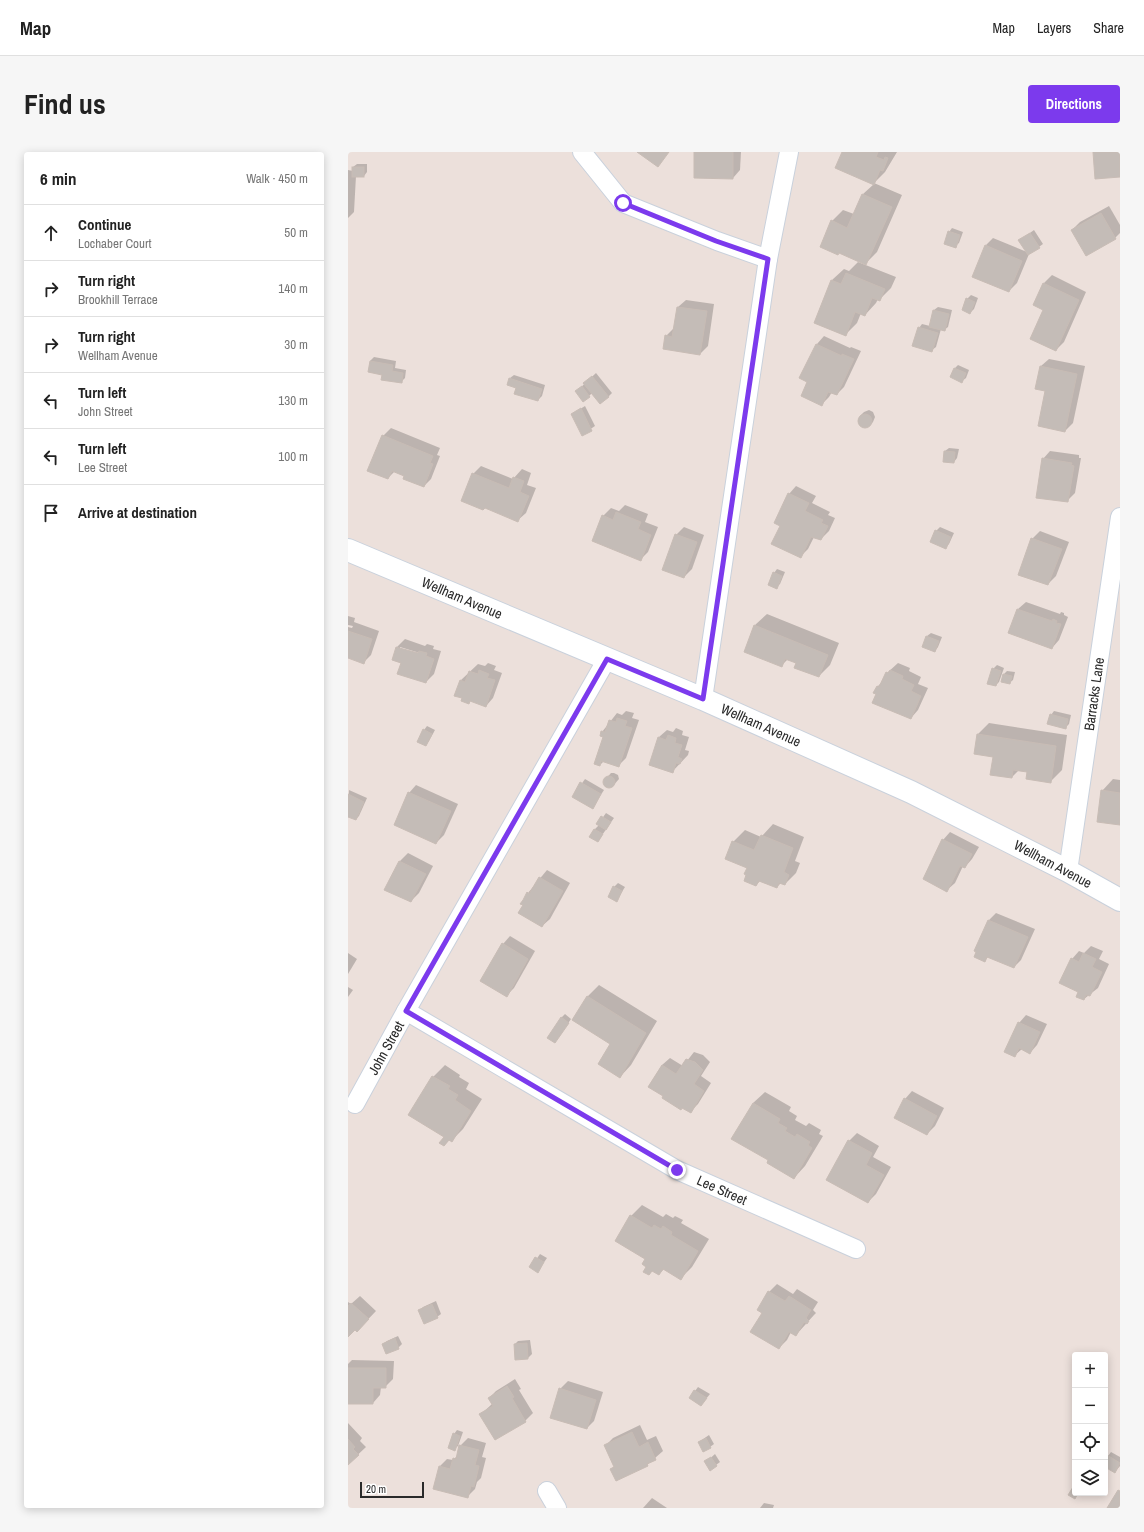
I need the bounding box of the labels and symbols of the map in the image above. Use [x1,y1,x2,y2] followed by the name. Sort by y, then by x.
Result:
[614,194,632,212] route start
[419,573,505,623] street label: Wellham Avenue
[1080,656,1108,732] street label: Barracks Lane
[718,699,804,751] street label: Wellham Avenue
[1011,836,1095,892] street label: Wellham Avenue
[364,1018,408,1078] street label: John Street
[668,1161,686,1179] route end
[694,1171,750,1209] street label: Lee Street
[360,1480,424,1499] scale bar

